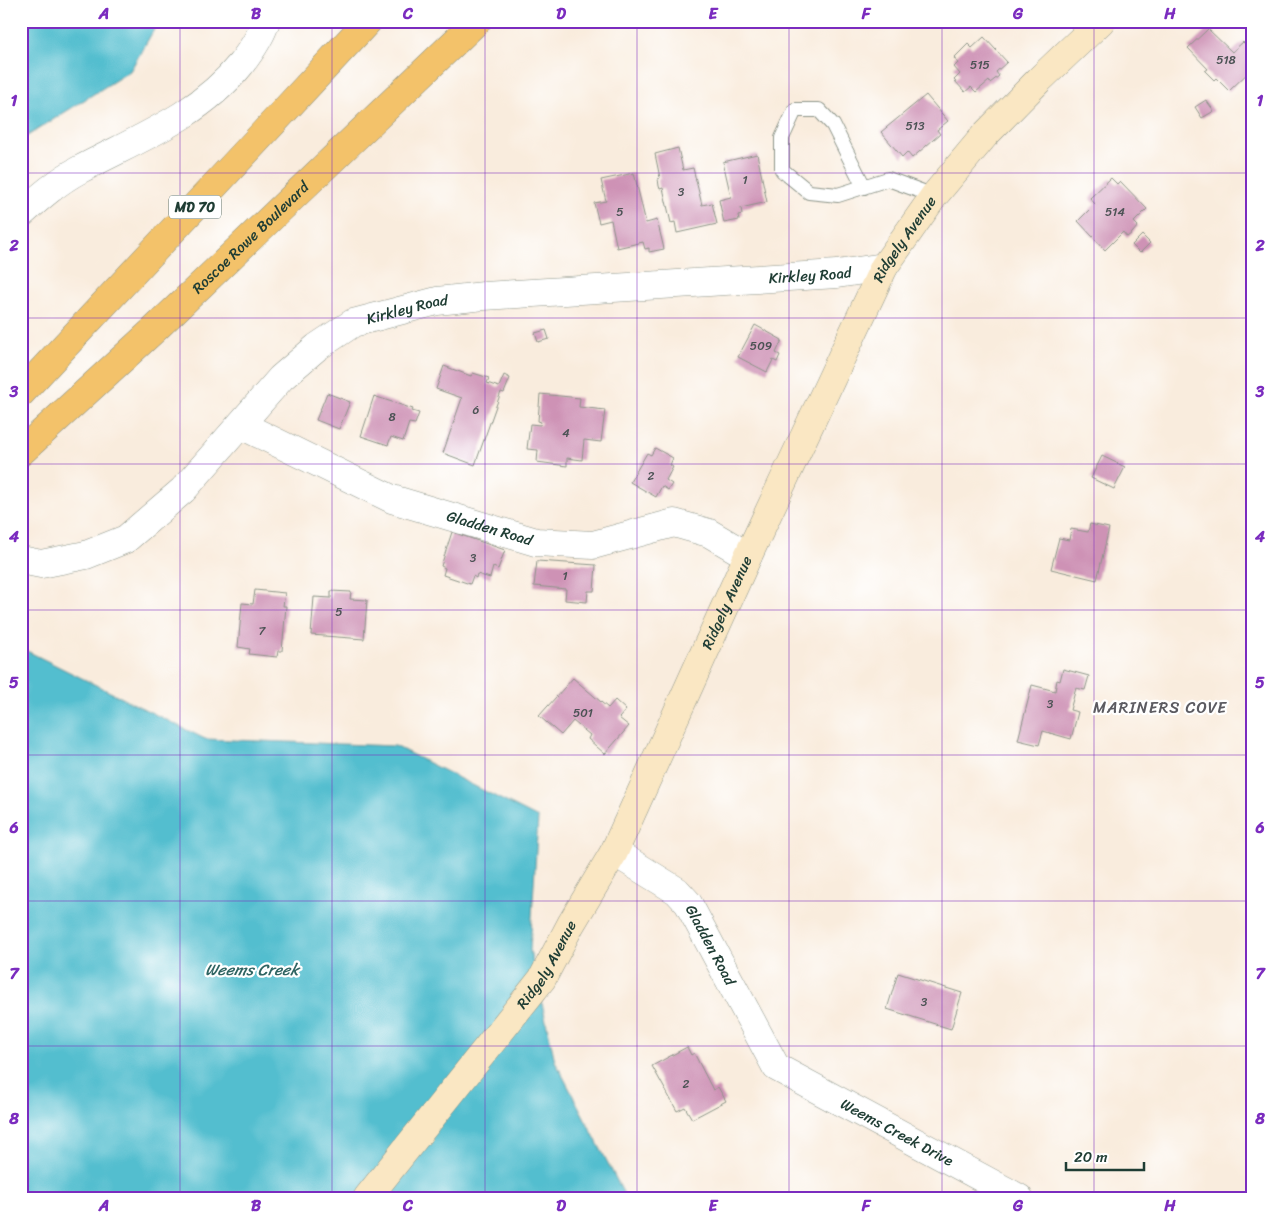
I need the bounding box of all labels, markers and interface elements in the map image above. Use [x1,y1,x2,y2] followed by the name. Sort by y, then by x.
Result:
[98,0,109,28] text: A
[251,0,262,28] text: B
[402,0,414,28] text: C
[556,0,566,28] text: D
[709,0,719,28] text: E
[861,0,872,28] text: F
[1012,0,1024,28] text: G
[1163,0,1176,28] text: H
[1216,49,1236,71] house number: 518
[970,54,990,76] house number: 515
[11,86,18,115] text: 1
[1257,86,1264,115] text: 1
[905,115,925,137] house number: 513
[742,169,748,191] house number: 1
[186,174,316,300] street label: Roscoe Rowe Boulevard
[678,181,685,203] house number: 3
[865,190,943,287] street label: Ridgely Avenue
[169,196,221,218] road number: MD 70
[616,201,624,223] house number: 5
[1105,201,1125,223] house number: 514
[8,231,19,260] text: 2
[1254,231,1265,260] text: 2
[768,259,854,291] street label: Kirkley Road
[364,287,450,332] street label: Kirkley Road
[750,335,772,357] house number: 509
[9,377,19,406] text: 3
[1255,377,1265,406] text: 3
[473,399,480,421] house number: 6
[388,406,396,428] house number: 8
[562,422,570,444] house number: 4
[648,465,655,487] house number: 2
[443,503,537,554] street label: Gladden Road
[8,522,19,551] text: 4
[1254,522,1265,551] text: 4
[470,547,477,569] house number: 3
[694,551,760,654] street label: Ridgely Avenue
[562,565,568,587] house number: 1
[335,601,343,623] house number: 5
[259,620,267,642] house number: 7
[9,668,19,697] text: 5
[1255,668,1265,697] text: 5
[1047,693,1054,715] house number: 3
[1093,693,1227,722] district label: MARINERS COVE
[573,702,593,724] house number: 501
[8,813,19,842] text: 6
[1254,813,1265,842] text: 6
[678,900,743,991] street label: Gladden Road
[510,915,584,1015] street label: Ridgely Avenue
[205,955,301,984] water label: Weems Creek
[9,959,20,988] text: 7
[1255,959,1266,988] text: 7
[921,991,928,1013] house number: 3
[683,1073,690,1095] house number: 2
[836,1091,958,1173] street label: Weems Creek Drive
[8,1104,19,1133] text: 8
[1254,1104,1265,1133] text: 8
[1066,1139,1144,1171] scale bar
[1074,1144,1108,1170] text: 20 m
[98,1191,109,1219] text: A
[251,1191,262,1219] text: B
[402,1191,414,1219] text: C
[556,1191,566,1219] text: D
[709,1191,719,1219] text: E
[861,1191,872,1219] text: F
[1012,1191,1024,1219] text: G
[1163,1191,1176,1219] text: H

